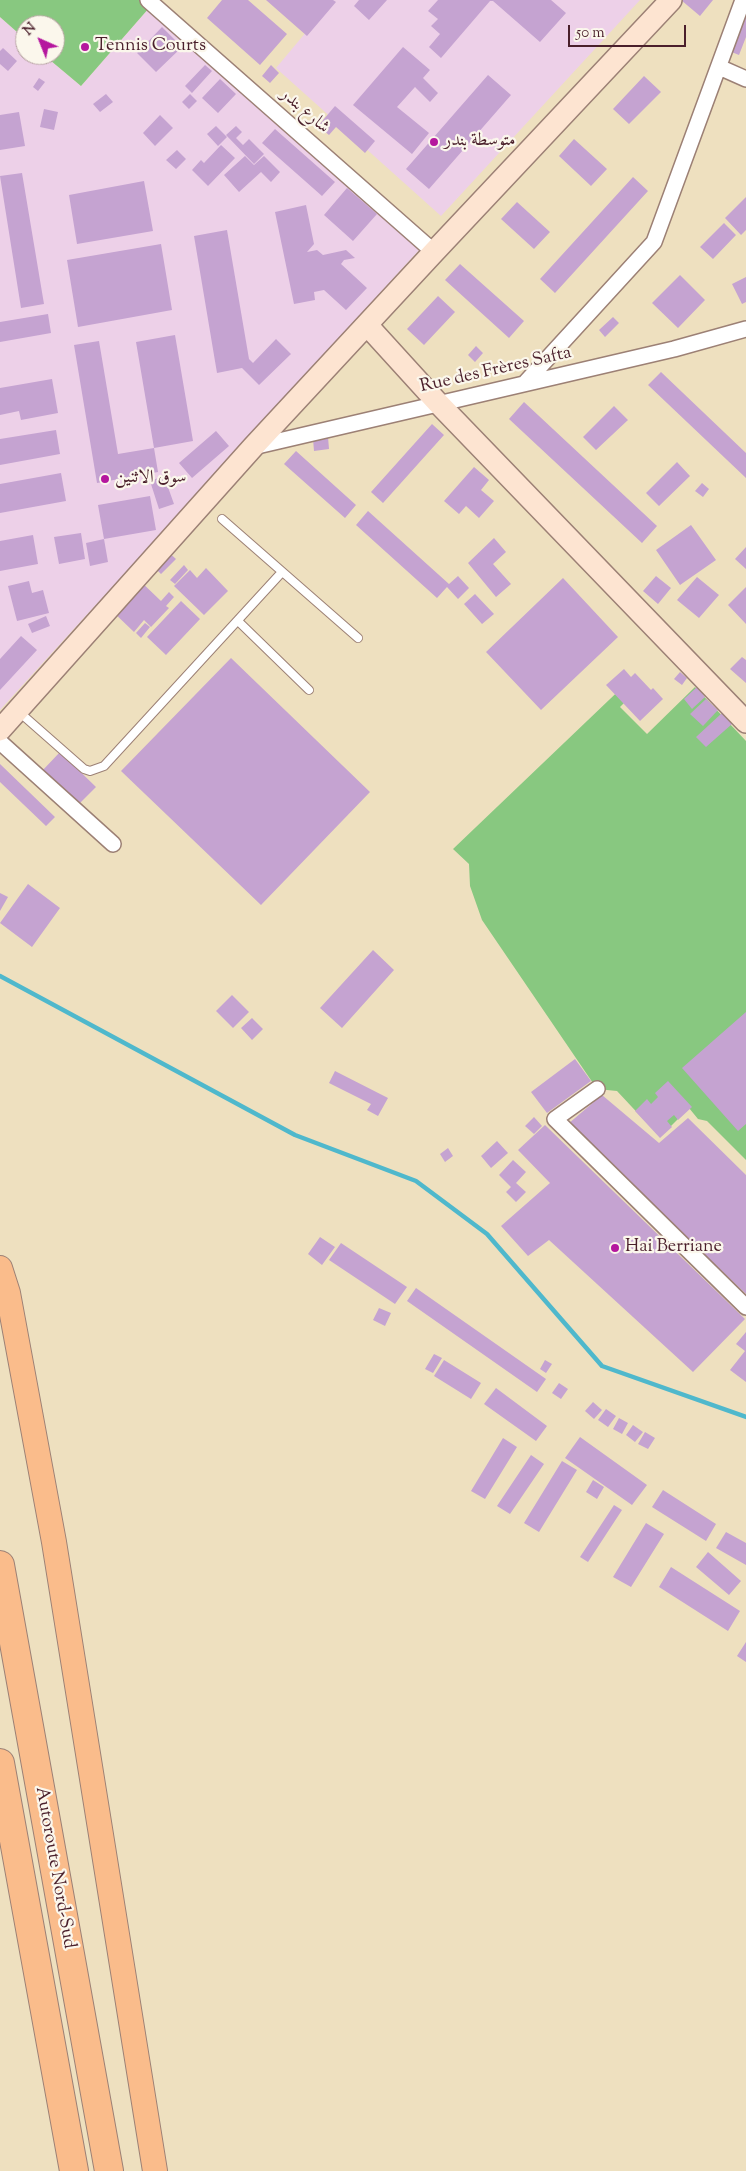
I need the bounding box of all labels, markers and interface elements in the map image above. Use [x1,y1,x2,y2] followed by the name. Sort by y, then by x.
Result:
[15,15,65,65] north arrow
[571,15,688,47] scale bar
[19,19,41,41] text: N
[576,23,605,44] text: 50 m
[95,36,206,58] place label: Tennis Courts
[79,41,91,53] marker: Tennis Courts
[275,85,333,139] street label: شارع بندر
[444,131,516,153] place label: متوسطة بندر
[428,136,440,148] marker: متوسطة بندر
[418,343,574,399] street label: Rue des Frères Safta
[115,468,186,490] place label: ﺳﻮق اﻻﺛﻨﻴﻦ
[99,473,111,485] marker: ﺳﻮق اﻻﺛﻨﻴﻦ
[625,1237,722,1259] place label: Hai Berriane
[609,1242,621,1254] marker: Hai Berriane
[29,1785,79,1951] street label: Autoroute Nord-Sud

